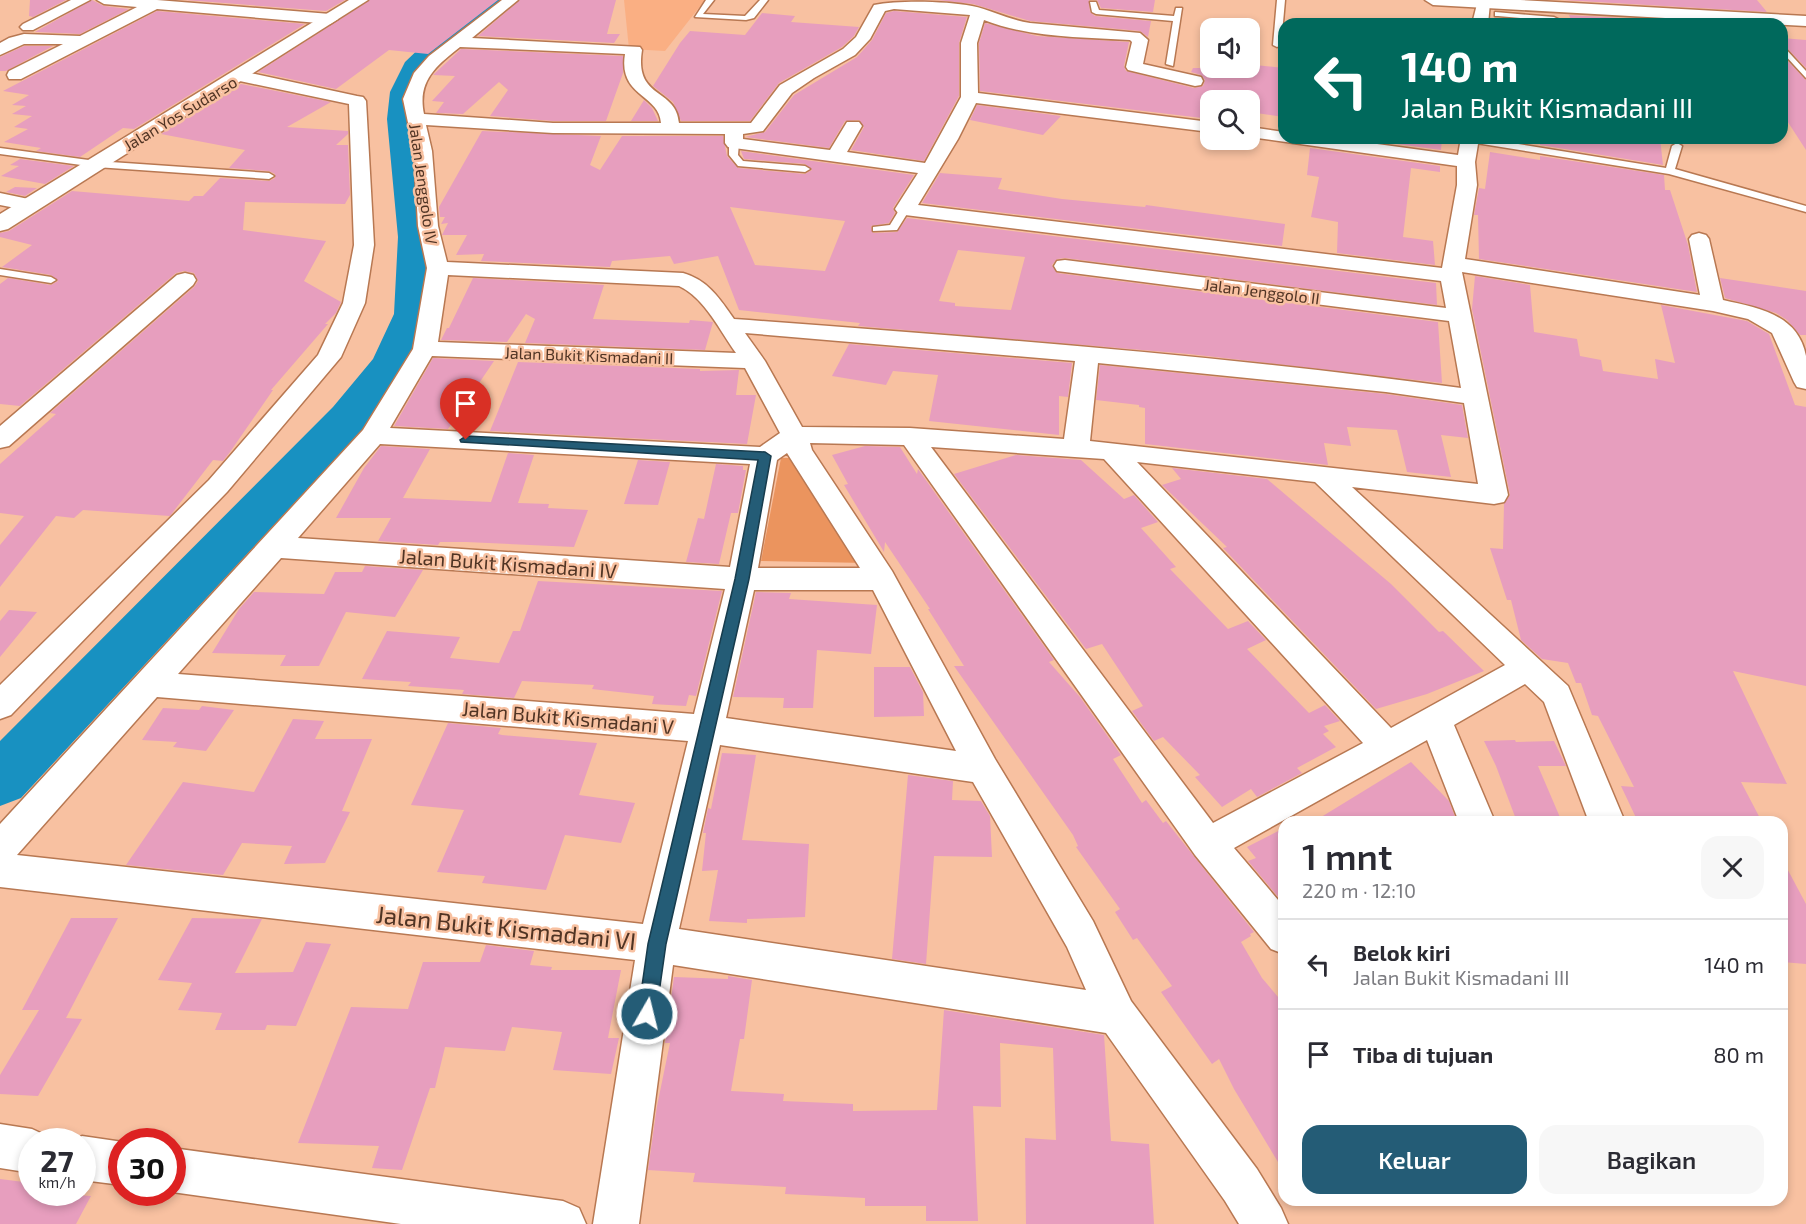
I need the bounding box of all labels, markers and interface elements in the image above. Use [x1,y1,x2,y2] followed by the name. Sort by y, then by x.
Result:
[1200,18,1260,150] map controls
[1200,18,1260,78] button: sound
[1401,40,1518,90] text: 140 m
[1302,42,1380,120] icon: left
[120,72,240,154] street label: Jalan Yos Sudarso
[1200,90,1260,150] button: search
[1401,91,1693,123] text: Jalan Bukit Kismadani III
[406,122,442,246] street label: Jalan Jenggolo IV
[1203,274,1321,308] street label: Jalan Jenggolo II
[504,343,674,367] street label: Jalan Bukit Kismadani II
[440,378,491,440] pin
[449,387,482,420] icon: arrive
[398,543,618,583] street label: Jalan Bukit Kismadani IV
[461,696,675,738] street label: Jalan Bukit Kismadani V
[1302,834,1392,877] text: 1 mnt
[1701,836,1764,899] button: close
[1302,878,1416,902] text: 220 m · 12:10
[375,899,637,955] street label: Jalan Bukit Kismadani VI
[1353,939,1450,965] text: Belok kiri
[1302,948,1335,981] icon: left
[1704,951,1764,977] text: 140 m
[1353,965,1569,989] text: Jalan Bukit Kismadani III
[615,982,679,1046] position arrow
[1302,1038,1335,1071] icon: arrive
[1353,1041,1493,1067] text: Tiba di tujuan
[1713,1041,1764,1067] text: 80 m
[1302,1125,1527,1194] button: Keluar
[1539,1125,1764,1194] button: Bagikan
[108,1128,186,1206] speed limit sign: 30
[40,1142,74,1178] text: 27
[38,1173,76,1191] text: km/h

